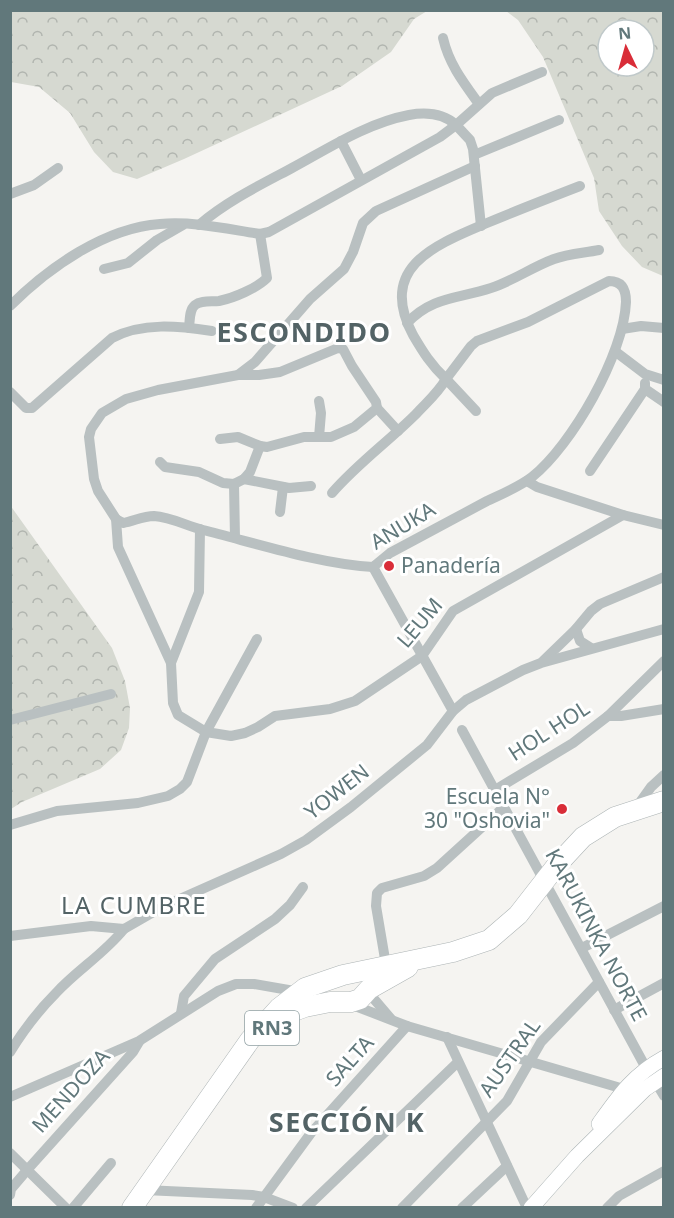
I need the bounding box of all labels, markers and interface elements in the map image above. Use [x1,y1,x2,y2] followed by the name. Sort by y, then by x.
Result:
[596,18,656,78] north arrow
[617,22,632,45] text: N
[217,313,392,350] district label: ESCONDIDO
[365,495,441,555] street label: ANUKA
[401,551,501,579] place label: Panadería
[382,559,396,573] marker: Panadería
[390,591,448,653] street label: LEUM
[503,694,594,767] street label: HOL HOL
[298,757,374,825] street label: YOWEN
[424,782,550,834] place label: Escuela N° 30 "Oshovia"
[555,802,569,816] marker: Escuela N° 30 "Oshovia"
[540,843,654,1026] street label: KARUKINKA NORTE
[61,888,207,921] district label: LA CUMBRE
[245,1011,299,1045] road number: RN3
[472,1013,546,1102] street label: AUSTRAL
[319,1029,380,1092] street label: SALTA
[25,1042,116,1138] street label: MENDOZA
[269,1103,425,1140] district label: SECCIÓN K

